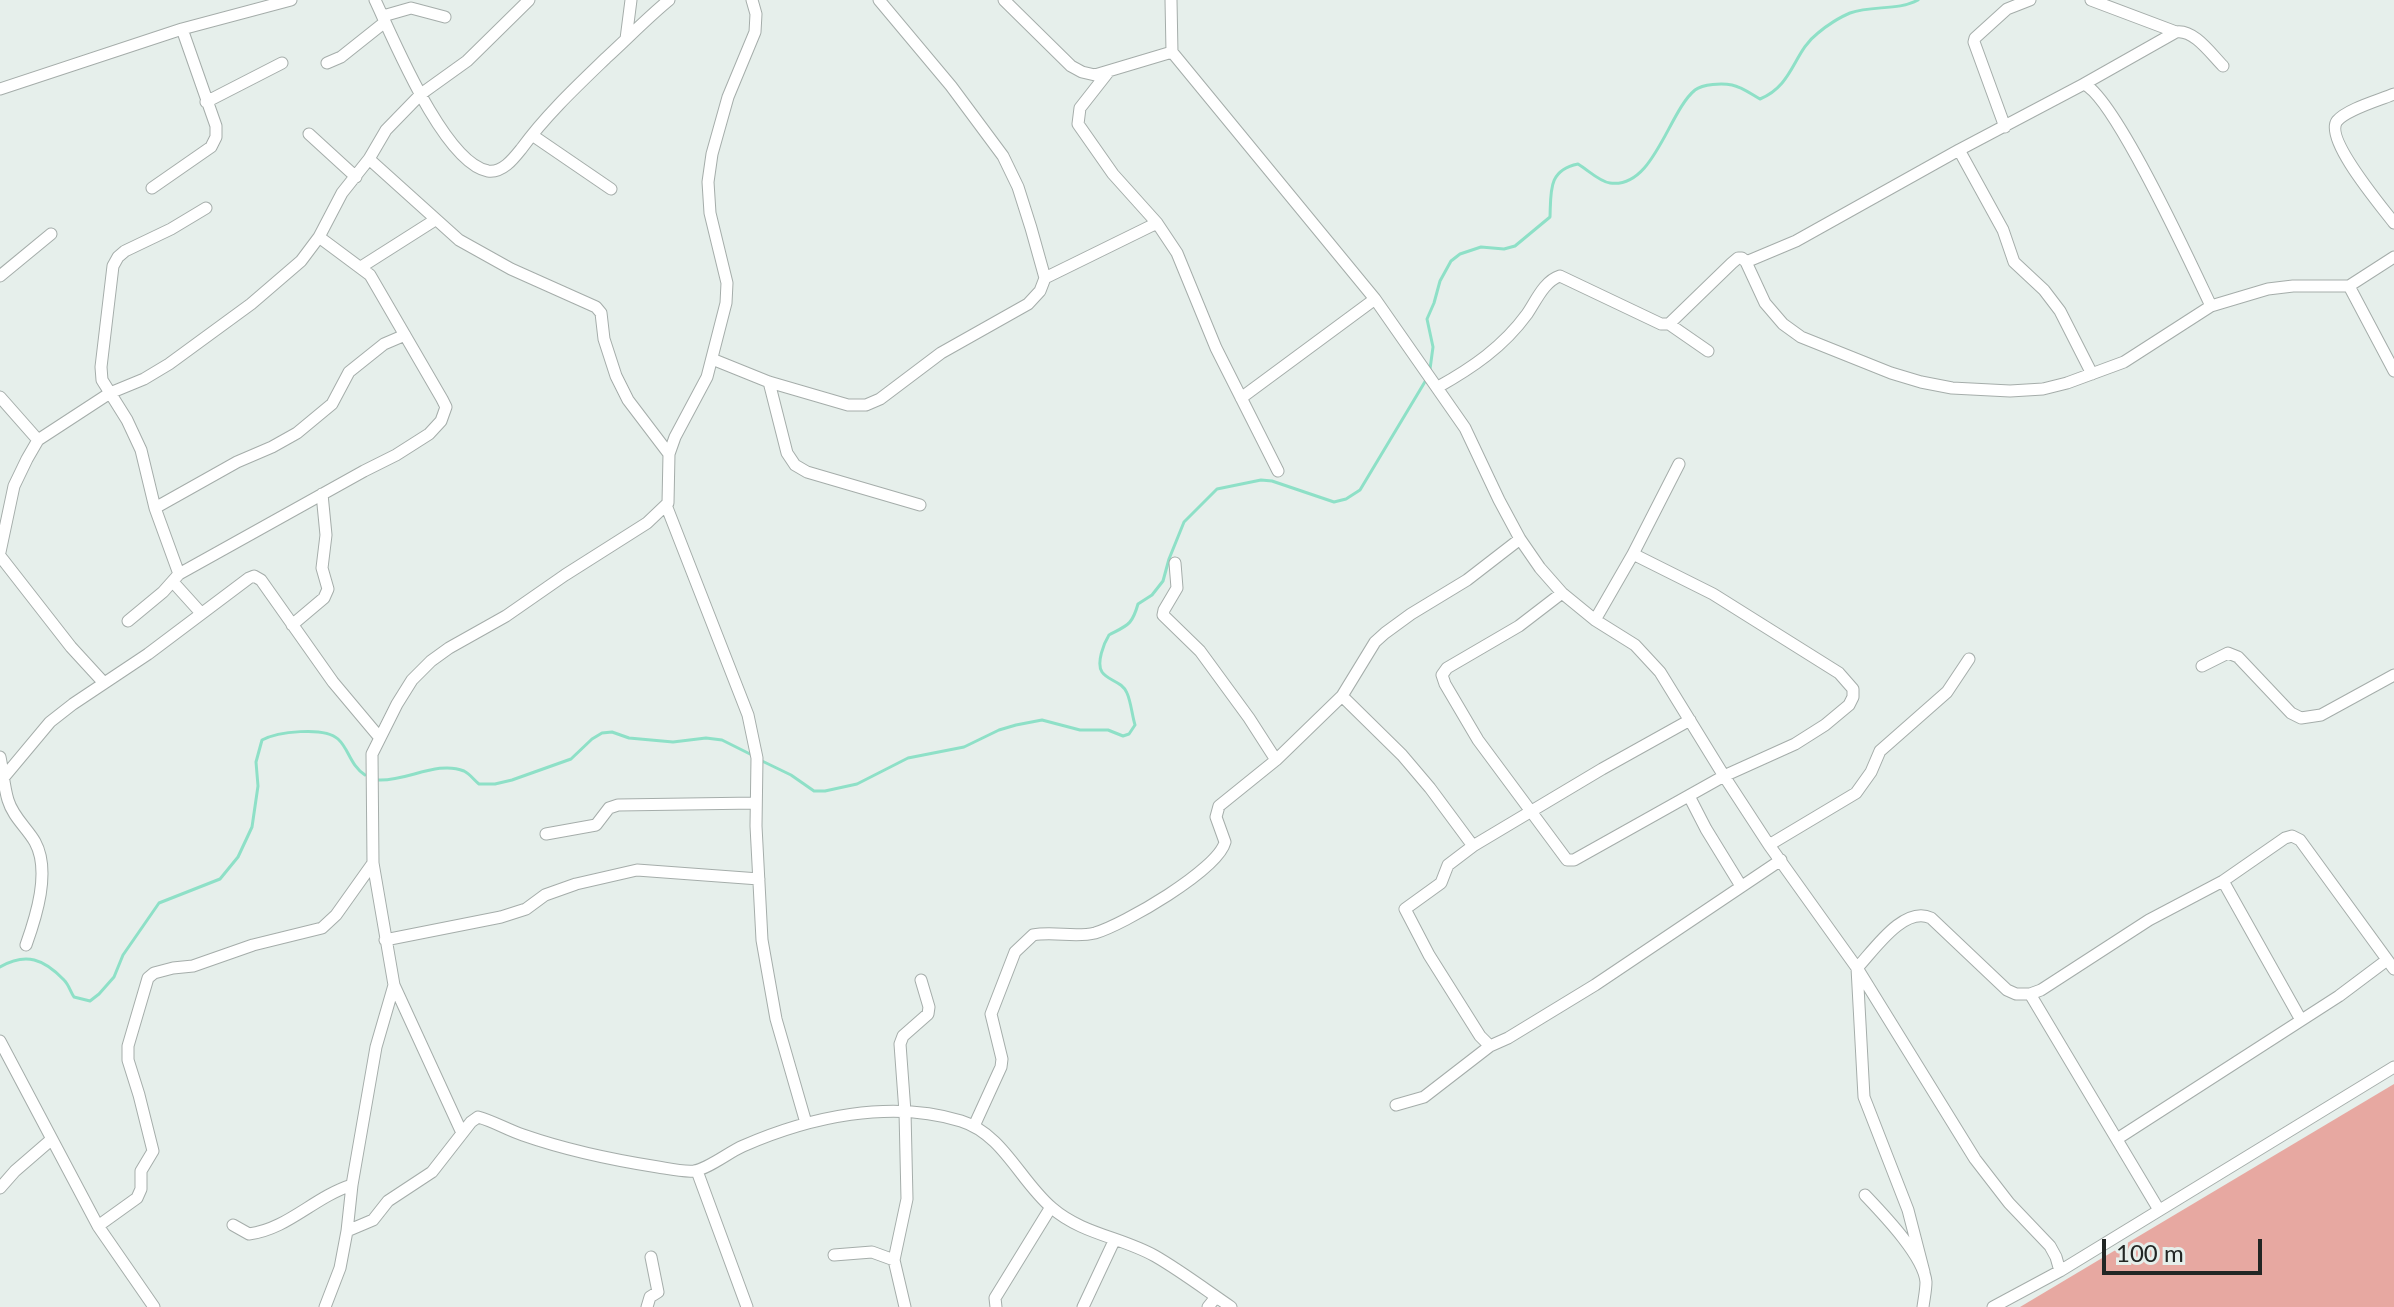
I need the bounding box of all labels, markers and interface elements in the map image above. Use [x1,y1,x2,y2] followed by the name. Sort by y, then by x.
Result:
[2106,1223,2266,1273] scale bar
[2116,1238,2184,1267] text: 100 m

